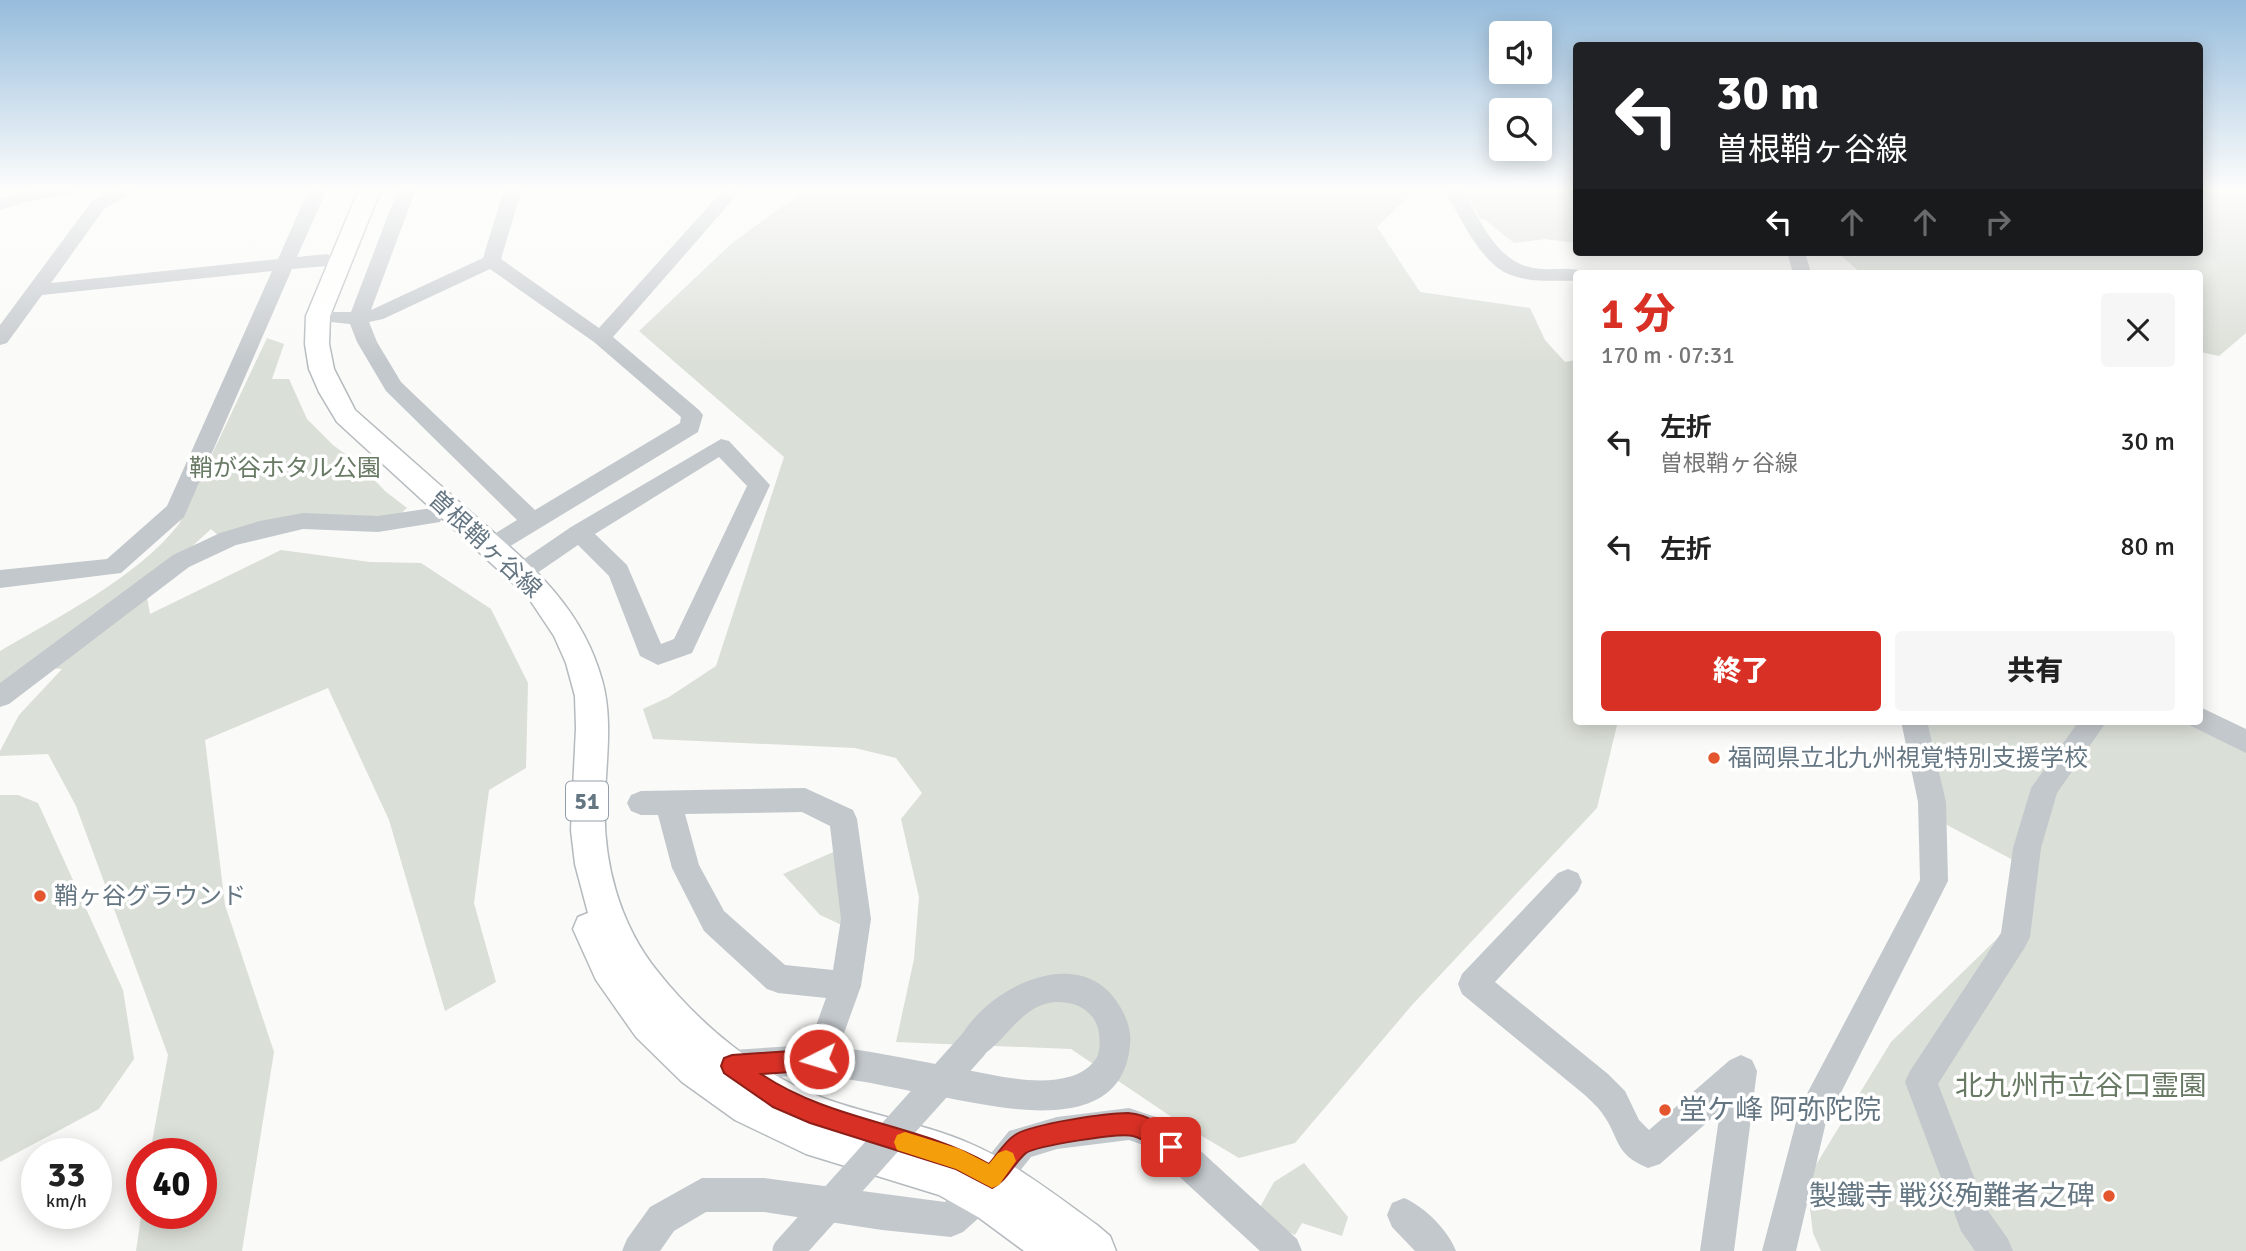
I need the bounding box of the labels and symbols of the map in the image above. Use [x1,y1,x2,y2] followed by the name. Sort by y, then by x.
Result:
[189,453,381,483] park label: 鞘が谷ホタル公園
[422,484,548,604] street label: 曽根鞘ヶ谷線
[1728,743,2088,773] place label: 福岡県立北九州視覚特別支援学校
[1706,750,1722,766] marker: 福岡県立北九州視覚特別支援学校
[566,782,608,820] road number: 51
[54,881,246,911] place label: 鞘ヶ谷グラウンド
[32,888,48,904] marker: 鞘ヶ谷グラウンド
[782,1022,856,1096] position arrow
[1955,1069,2207,1103] park label: 北九州市立谷口霊園
[1679,1093,1881,1127] place label: 堂ケ峰 阿弥陀院
[1657,1102,1673,1118] marker: 堂ケ峰 阿弥陀院
[1141,1117,1201,1177] pin
[126,1138,217,1229] speed limit sign: 40
[1809,1179,2095,1213] place label: 製鐵寺 戦災殉難者之碑
[2101,1188,2117,1204] marker: 製鐵寺 戦災殉難者之碑

